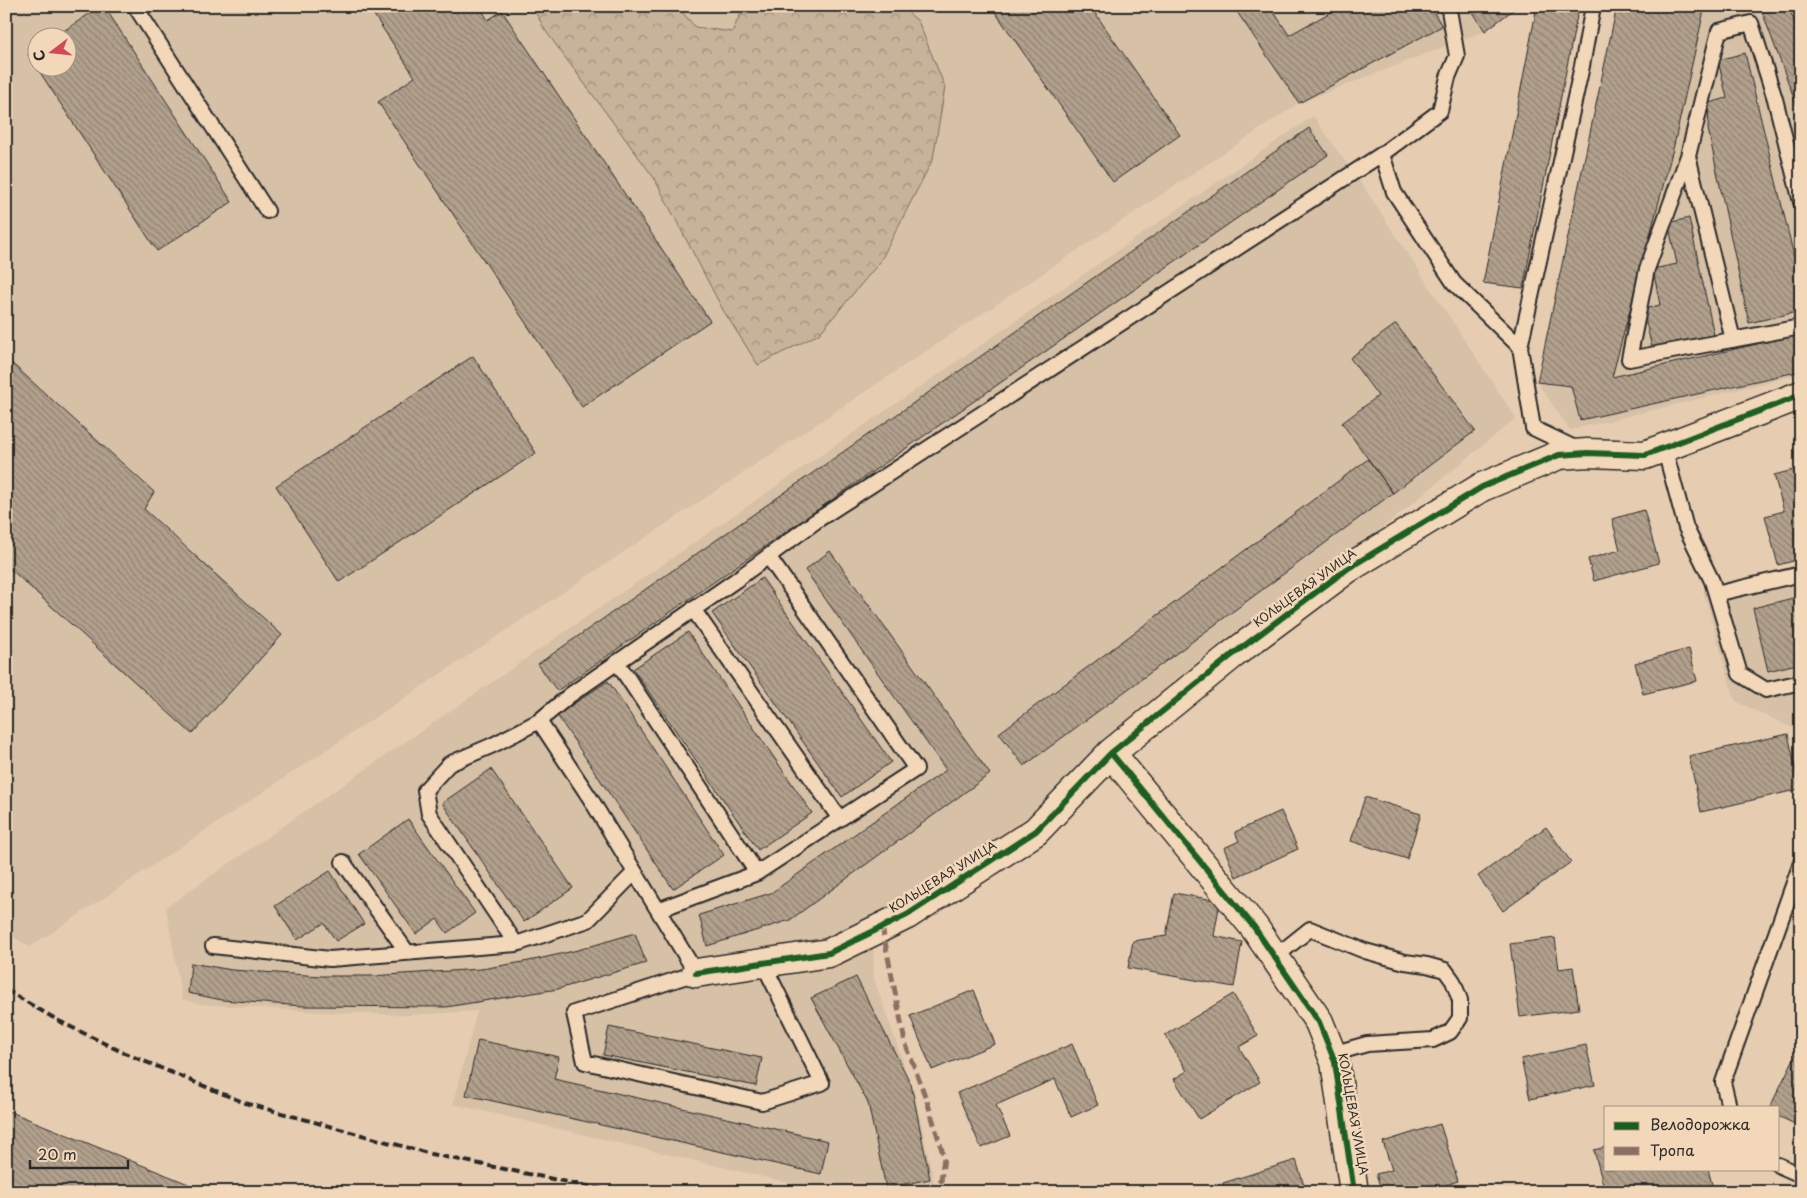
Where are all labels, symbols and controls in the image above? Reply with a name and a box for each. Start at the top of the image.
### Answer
north arrow [28,28,78,78]
text: С [27,48,51,64]
street label: КОЛЬЦЕВАЯ УЛИЦА [1249,544,1360,631]
street label: КОЛЬЦЕВАЯ УЛИЦА [885,836,1000,916]
street label: КОЛЬЦЕВАЯ УЛИЦА [1334,1051,1374,1176]
legend [1604,1106,1780,1170]
text: Велодорожка [1650,1112,1751,1135]
scale bar [30,1138,128,1170]
text: Тропа [1650,1138,1695,1161]
text: 20 m [38,1142,77,1165]

